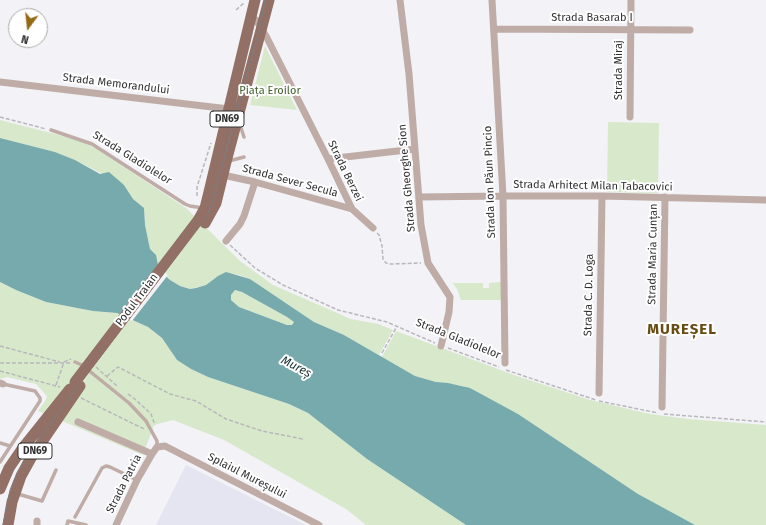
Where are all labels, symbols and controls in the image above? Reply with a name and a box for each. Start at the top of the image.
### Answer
north arrow [8,8,48,48]
street label: Strada Basarab I [551,11,633,25]
text: N [20,32,30,46]
street label: Strada Miraj [612,40,626,100]
street label: Strada Memorandului [62,71,170,97]
park label: Piața Eroilor [239,84,301,98]
road number: DN69 [210,111,244,127]
street label: Strada Gheorghe Sion [396,124,418,232]
street label: Strada Ion Păun Pincio [481,126,499,238]
street label: Strada Gladiolelor [90,128,174,188]
street label: Strada Berzei [325,138,365,204]
street label: Strada Sever Secula [241,162,339,200]
street label: Strada Arhitect Milan Tabacovici [513,178,673,194]
street label: Strada Maria Cunțan [646,203,660,305]
street label: Strada C. D. Loga [582,254,596,336]
street label: Podul Traian [113,271,161,329]
street label: Strada Gladiolelor [414,316,502,362]
district label: MUREȘEL [647,321,717,339]
water label: Mureș [278,353,314,381]
road number: DN69 [18,443,52,459]
street label: Splaiul Mureșului [205,450,289,502]
street label: Strada Patria [104,452,144,516]

